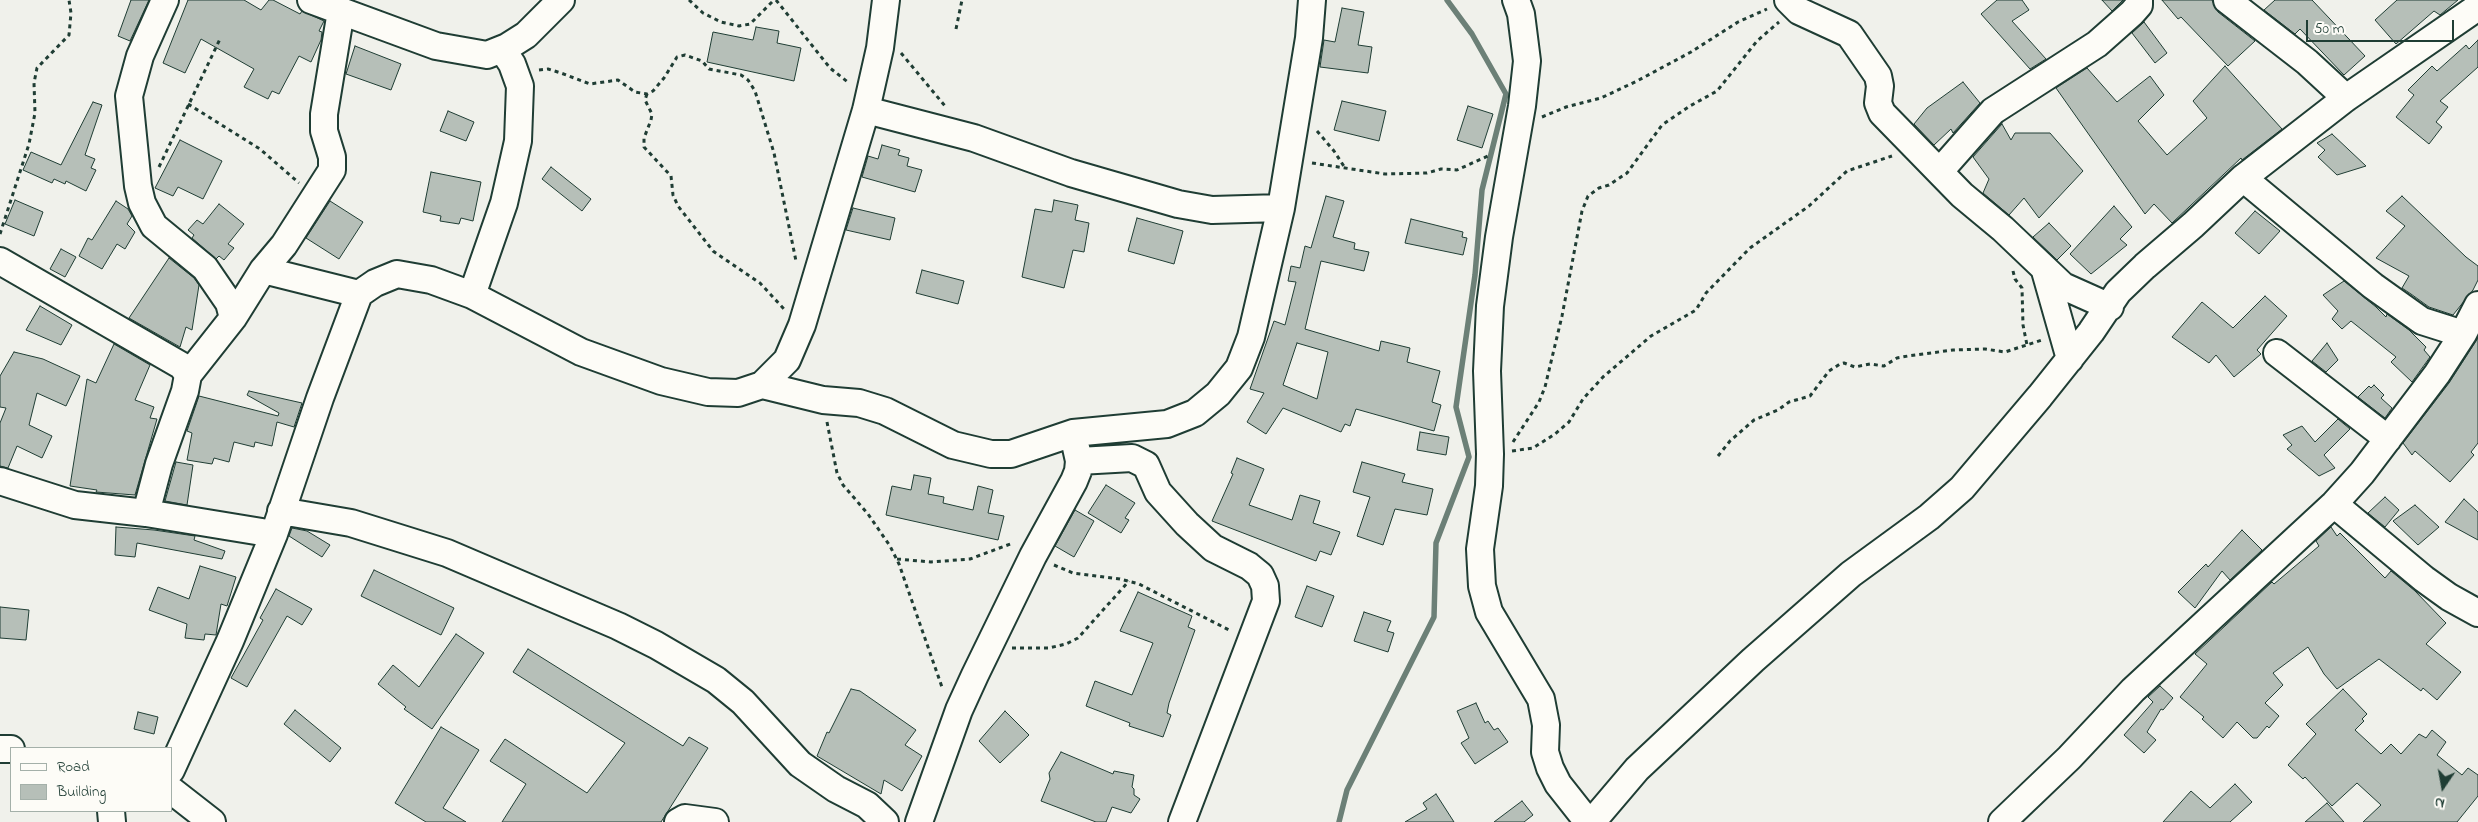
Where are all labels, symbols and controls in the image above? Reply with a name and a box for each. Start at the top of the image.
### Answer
scale bar [2308,10,2456,42]
text: 50 m [2314,18,2344,40]
legend [10,747,172,812]
text: Road [57,756,90,778]
north arrow [2418,762,2468,812]
text: Building [57,781,106,803]
text: N [2433,791,2447,813]

